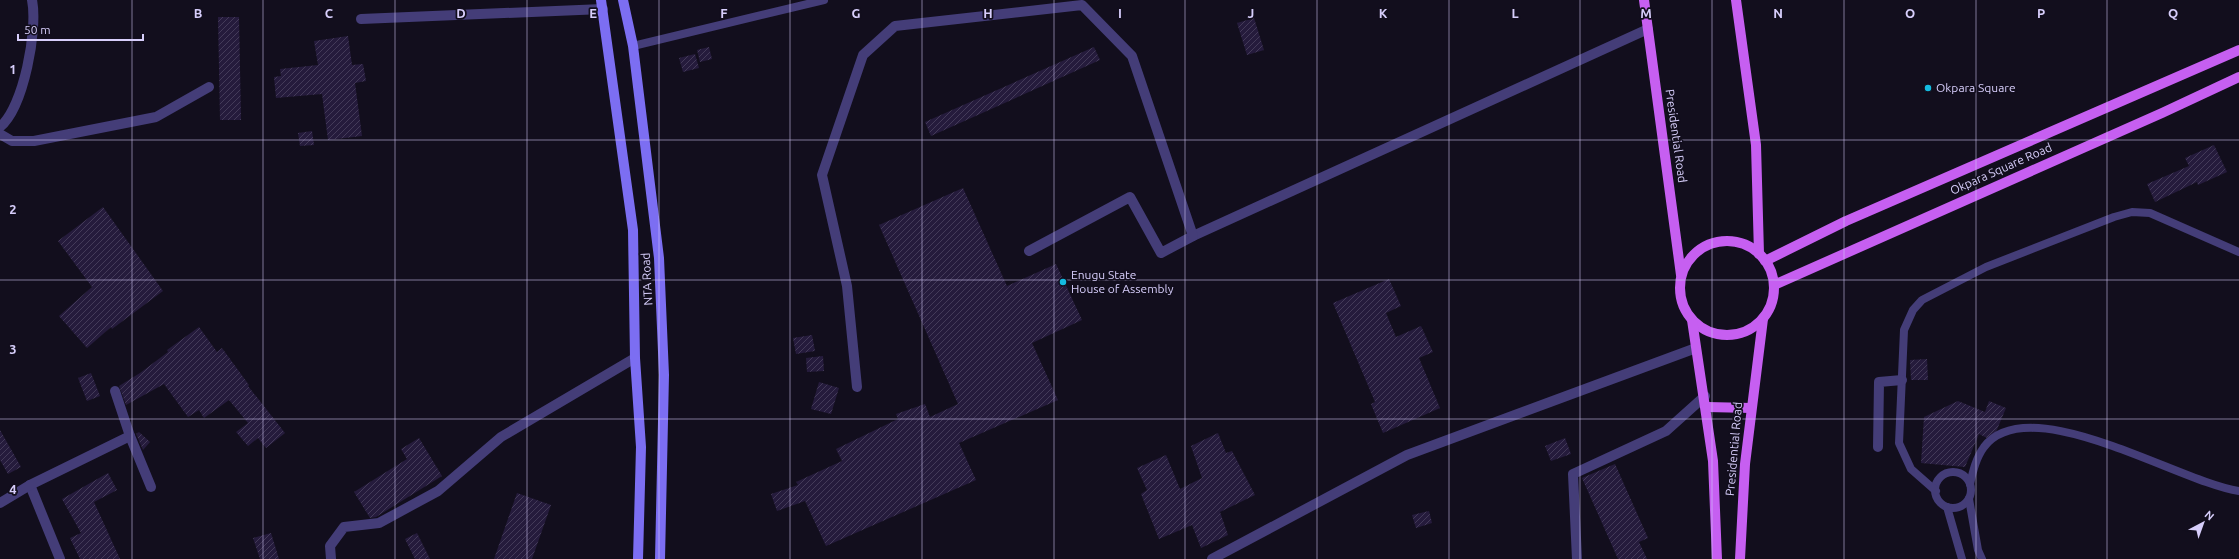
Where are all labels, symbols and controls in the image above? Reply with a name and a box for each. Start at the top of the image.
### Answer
text: B [194,6,203,20]
text: C [325,6,334,20]
text: D [456,6,466,20]
text: E [589,6,597,20]
text: F [720,6,728,20]
text: G [852,6,861,20]
text: H [983,6,993,20]
text: I [1118,6,1122,20]
text: J [1248,6,1254,20]
text: K [1379,6,1388,20]
text: L [1511,6,1519,20]
text: M [1640,6,1652,20]
text: N [1773,6,1783,20]
text: O [1905,6,1915,20]
text: P [2037,6,2045,20]
text: Q [2168,6,2178,20]
scale bar [18,16,143,42]
text: 50 m [24,23,51,36]
text: 1 [9,62,17,76]
place label: Okpara Square [1936,81,2016,94]
marker: Okpara Square [1923,83,1933,93]
street label: Presidential Road [1663,88,1689,184]
street label: Okpara Square Road [1948,140,2054,197]
text: 2 [9,202,17,216]
street label: NTA Road [639,252,654,306]
place label: Enugu State House of Assembly [1071,268,1174,295]
marker: Enugu State House of Assembly [1058,277,1068,287]
text: 3 [9,342,17,356]
street label: Presidential Road [1723,401,1744,496]
text: 4 [9,482,17,496]
north arrow [2183,503,2223,543]
text: N [2203,508,2217,523]

